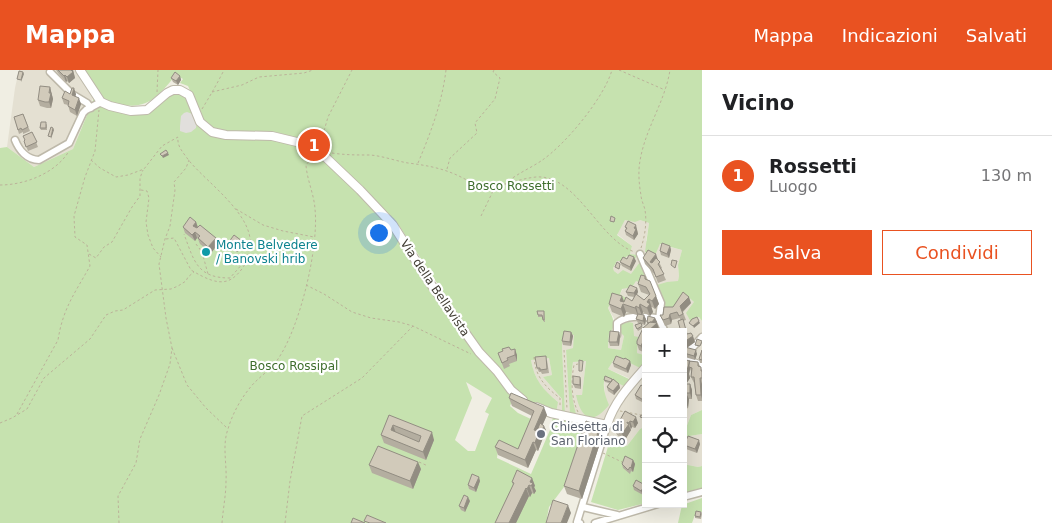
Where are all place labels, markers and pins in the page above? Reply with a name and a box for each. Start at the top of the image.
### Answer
pin: 1 [298,126,330,164]
place label: Monte Belvedere / Banovski hrib [216,238,318,266]
marker: Monte Belvedere / Banovski hrib [200,246,212,258]
place label: Chiesetta di San Floriano [551,420,626,448]
marker: Chiesetta di San Floriano [535,428,547,440]

